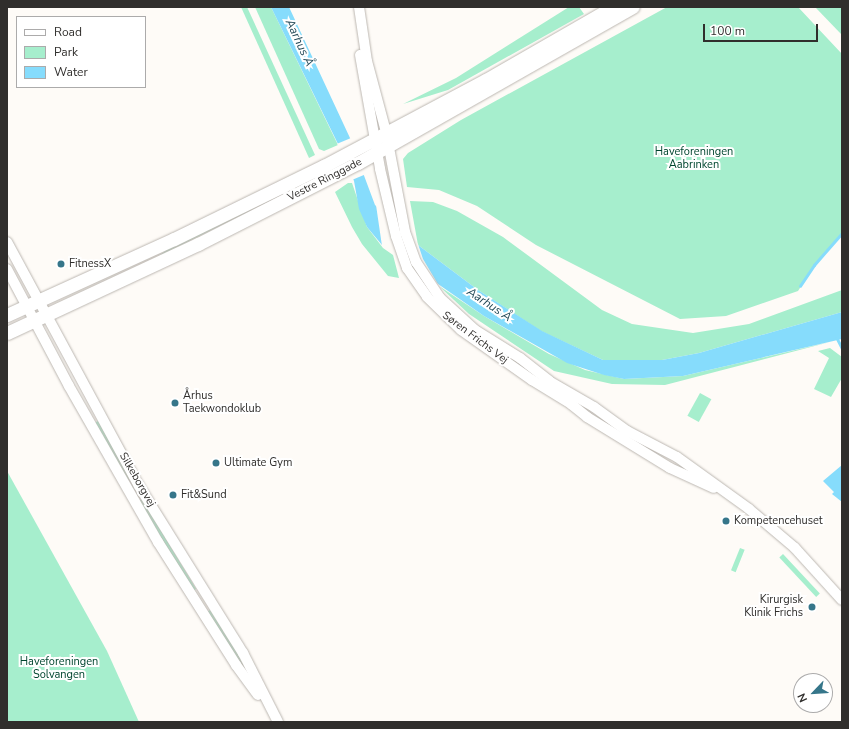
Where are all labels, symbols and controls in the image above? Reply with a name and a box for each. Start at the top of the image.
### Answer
legend [16,16,146,88]
scale bar [705,16,820,42]
water label: Aarhus Å [282,17,316,69]
text: 100 m [710,23,745,39]
text: Road [54,24,82,40]
text: Park [54,44,78,60]
text: Water [54,64,88,80]
park label: Haveforeningen Aabrinken [655,146,733,172]
street label: Vestre Ringgade [286,156,364,204]
place label: FitnessX [69,257,111,271]
marker: FitnessX [56,259,66,269]
water label: Aarhus Å [464,285,514,325]
street label: Søren Frichs Vej [440,309,510,367]
place label: Århus Taekwondoklub [183,390,261,416]
marker: Århus Taekwondoklub [170,398,180,408]
street label: Silkeborgvej [116,450,158,510]
place label: Ultimate Gym [224,456,292,470]
marker: Ultimate Gym [211,458,221,468]
place label: Fit&Sund [181,488,227,502]
marker: Fit&Sund [168,490,178,500]
place label: Kompetencehuset [734,514,823,528]
marker: Kompetencehuset [721,516,731,526]
place label: Kirurgisk Klinik Frichs [744,594,803,620]
marker: Kirurgisk Klinik Frichs [806,601,818,613]
park label: Haveforeningen Solvangen [20,656,98,682]
north arrow [793,673,833,713]
text: N [794,691,811,705]

